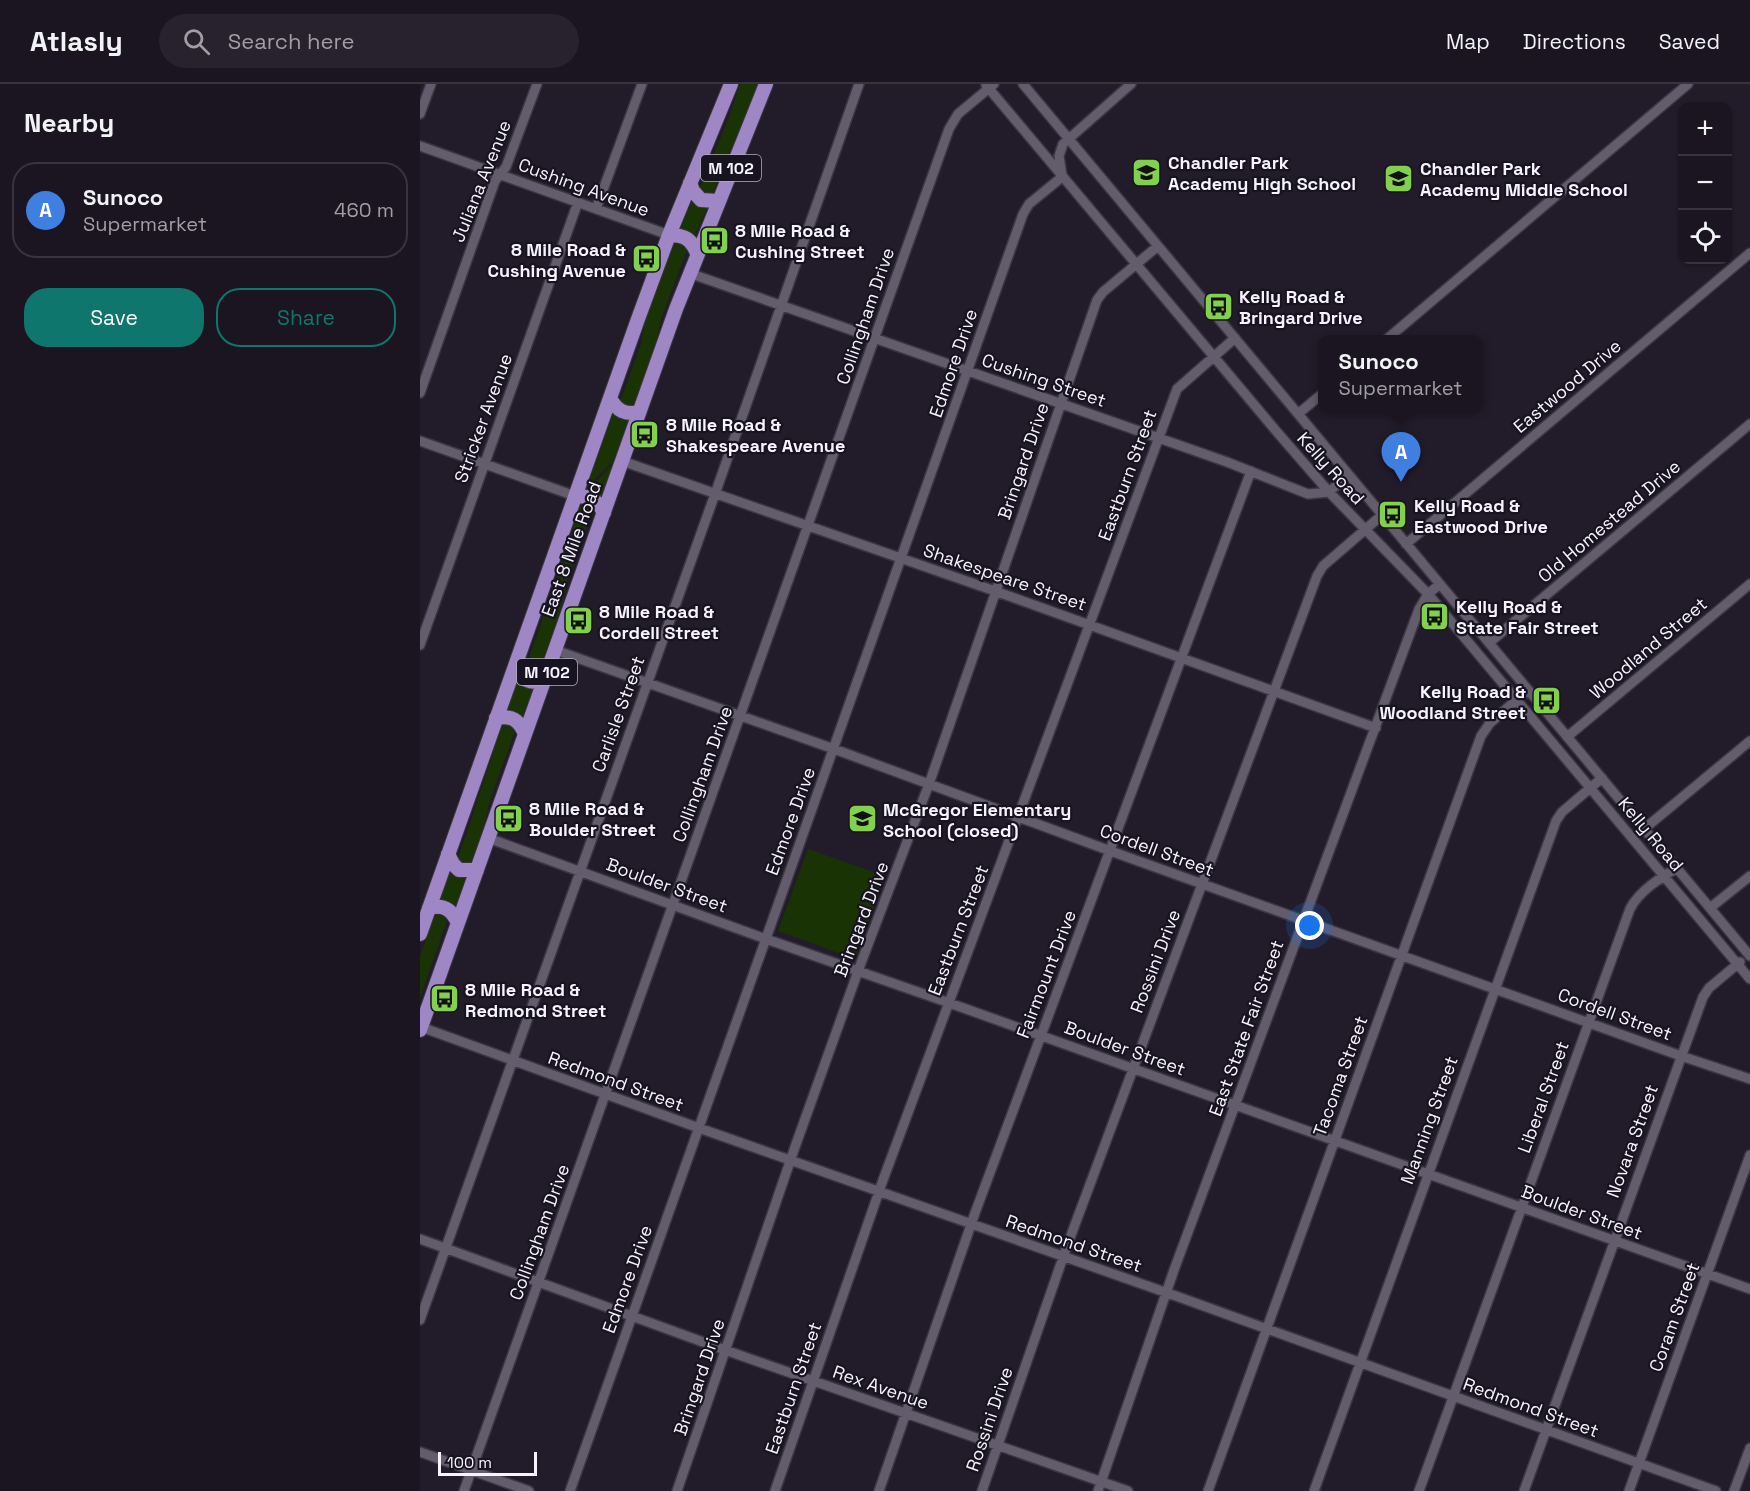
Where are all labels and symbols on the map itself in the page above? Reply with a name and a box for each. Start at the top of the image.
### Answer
street label: Juliana Avenue [446,117,516,245]
place label: Chandler Park Academy High School [1168,151,1356,195]
street label: Cushing Avenue [515,153,653,221]
road number: M 102 [701,155,761,181]
school or university icon: Chandler Park Academy High School [1131,156,1163,188]
place label: Chandler Park Academy Middle School [1420,157,1628,201]
school or university icon: Chandler Park Academy Middle School [1383,162,1415,194]
place label: 8 Mile Road & Cushing Street [735,219,865,263]
bus stop icon: 8 Mile Road & Cushing Street [698,224,730,256]
place label: 8 Mile Road & Cushing Avenue [487,238,626,282]
bus stop icon: 8 Mile Road & Cushing Avenue [631,243,663,275]
street label: Collingham Drive [831,245,899,387]
place label: Kelly Road & Bringard Drive [1239,285,1363,329]
bus stop icon: Kelly Road & Bringard Drive [1202,290,1234,322]
street label: Edmore Drive [924,306,982,420]
street label: Eastwood Drive [1508,334,1626,438]
street label: Cushing Street [979,348,1109,412]
street label: Stricker Avenue [449,350,517,486]
street label: Bringard Drive [992,400,1054,522]
street label: Eastburn Street [1093,406,1161,544]
place label: 8 Mile Road & Shakespeare Avenue [666,413,845,457]
bus stop icon: 8 Mile Road & Shakespeare Avenue [629,418,661,450]
street label: Kelly Road [1292,427,1370,509]
pin: A [1382,432,1420,482]
street label: Old Homestead Drive [1533,455,1685,587]
street label: East 8 Mile Road [536,478,606,620]
place label: Kelly Road & Eastwood Drive [1414,494,1548,538]
bus stop icon: Kelly Road & Eastwood Drive [1377,499,1409,531]
street label: Shakespeare Street [920,538,1090,616]
street label: Woodland Street [1585,592,1711,704]
place label: Kelly Road & State Fair Street [1456,595,1599,639]
place label: 8 Mile Road & Cordell Street [599,600,719,644]
bus stop icon: Kelly Road & State Fair Street [1419,600,1451,632]
bus stop icon: 8 Mile Road & Cordell Street [562,605,594,637]
street label: Carlisle Street [586,653,650,775]
road number: M 102 [517,659,577,685]
place label: Kelly Road & Woodland Street [1379,680,1526,724]
bus stop icon: Kelly Road & Woodland Street [1531,685,1563,717]
street label: Collingham Drive [667,703,737,845]
street label: Edmore Drive [760,764,820,878]
street label: Kelly Road [1613,792,1689,876]
place label: 8 Mile Road & Boulder Street [529,797,656,841]
place label: McGregor Elementary School (closed) [883,798,1071,842]
bus stop icon: 8 Mile Road & Boulder Street [492,802,524,834]
school or university icon: McGregor Elementary School (closed) [846,803,878,835]
street label: Cordell Street [1097,819,1217,881]
street label: Boulder Street [603,852,731,918]
street label: Bringard Drive [828,858,894,980]
street label: Eastburn Street [923,861,993,999]
street label: Rossini Drive [1125,906,1185,1016]
street label: Fairmount Drive [1011,907,1081,1041]
your location [1295,911,1324,940]
street label: East State Fair Street [1203,937,1289,1119]
place label: 8 Mile Road & Redmond Street [465,978,606,1022]
bus stop icon: 8 Mile Road & Redmond Street [428,983,460,1015]
street label: Cordell Street [1555,983,1675,1045]
street label: Tacoma Street [1308,1013,1372,1139]
street label: Boulder Street [1061,1015,1189,1081]
street label: Liberal Street [1512,1038,1574,1156]
street label: Redmond Street [545,1046,687,1116]
street label: Manning Street [1395,1053,1463,1187]
street label: Novara Street [1601,1081,1663,1201]
street label: Collingham Drive [504,1161,574,1303]
street label: Boulder Street [1518,1179,1646,1245]
street label: Redmond Street [1003,1209,1145,1277]
street label: Edmore Drive [597,1222,657,1336]
street label: Coram Street [1644,1259,1704,1375]
street label: Bringard Drive [668,1316,730,1438]
street label: Eastburn Street [760,1319,826,1457]
street label: Rex Avenue [830,1360,932,1414]
street label: Rossini Drive [960,1364,1018,1474]
street label: Redmond Street [1460,1372,1602,1442]
scale bar [438,1449,537,1476]

